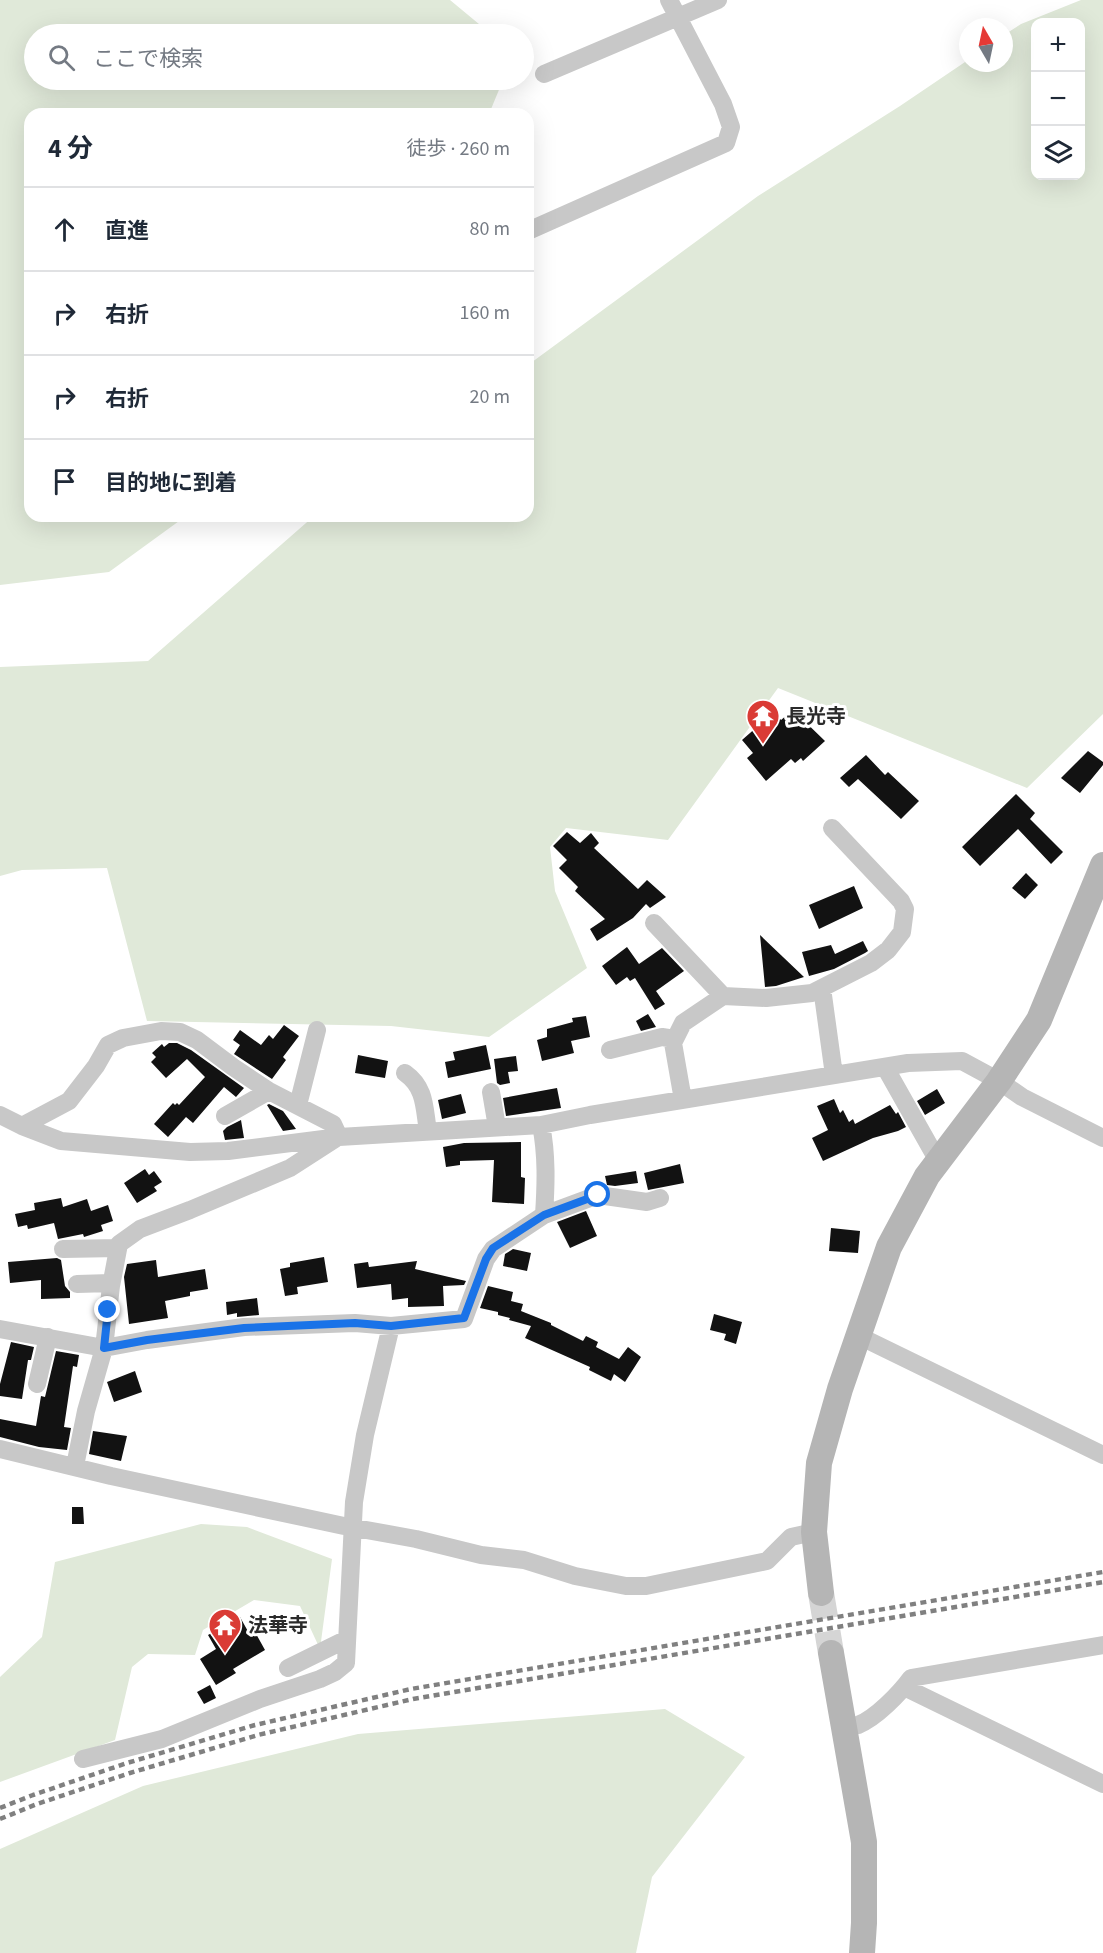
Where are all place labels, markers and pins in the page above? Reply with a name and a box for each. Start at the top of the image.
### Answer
temple icon: 長光寺 [745,698,781,745]
place label: 長光寺 [786,703,846,731]
temple icon: 法華寺 [207,1607,243,1654]
place label: 法華寺 [248,1612,308,1640]

